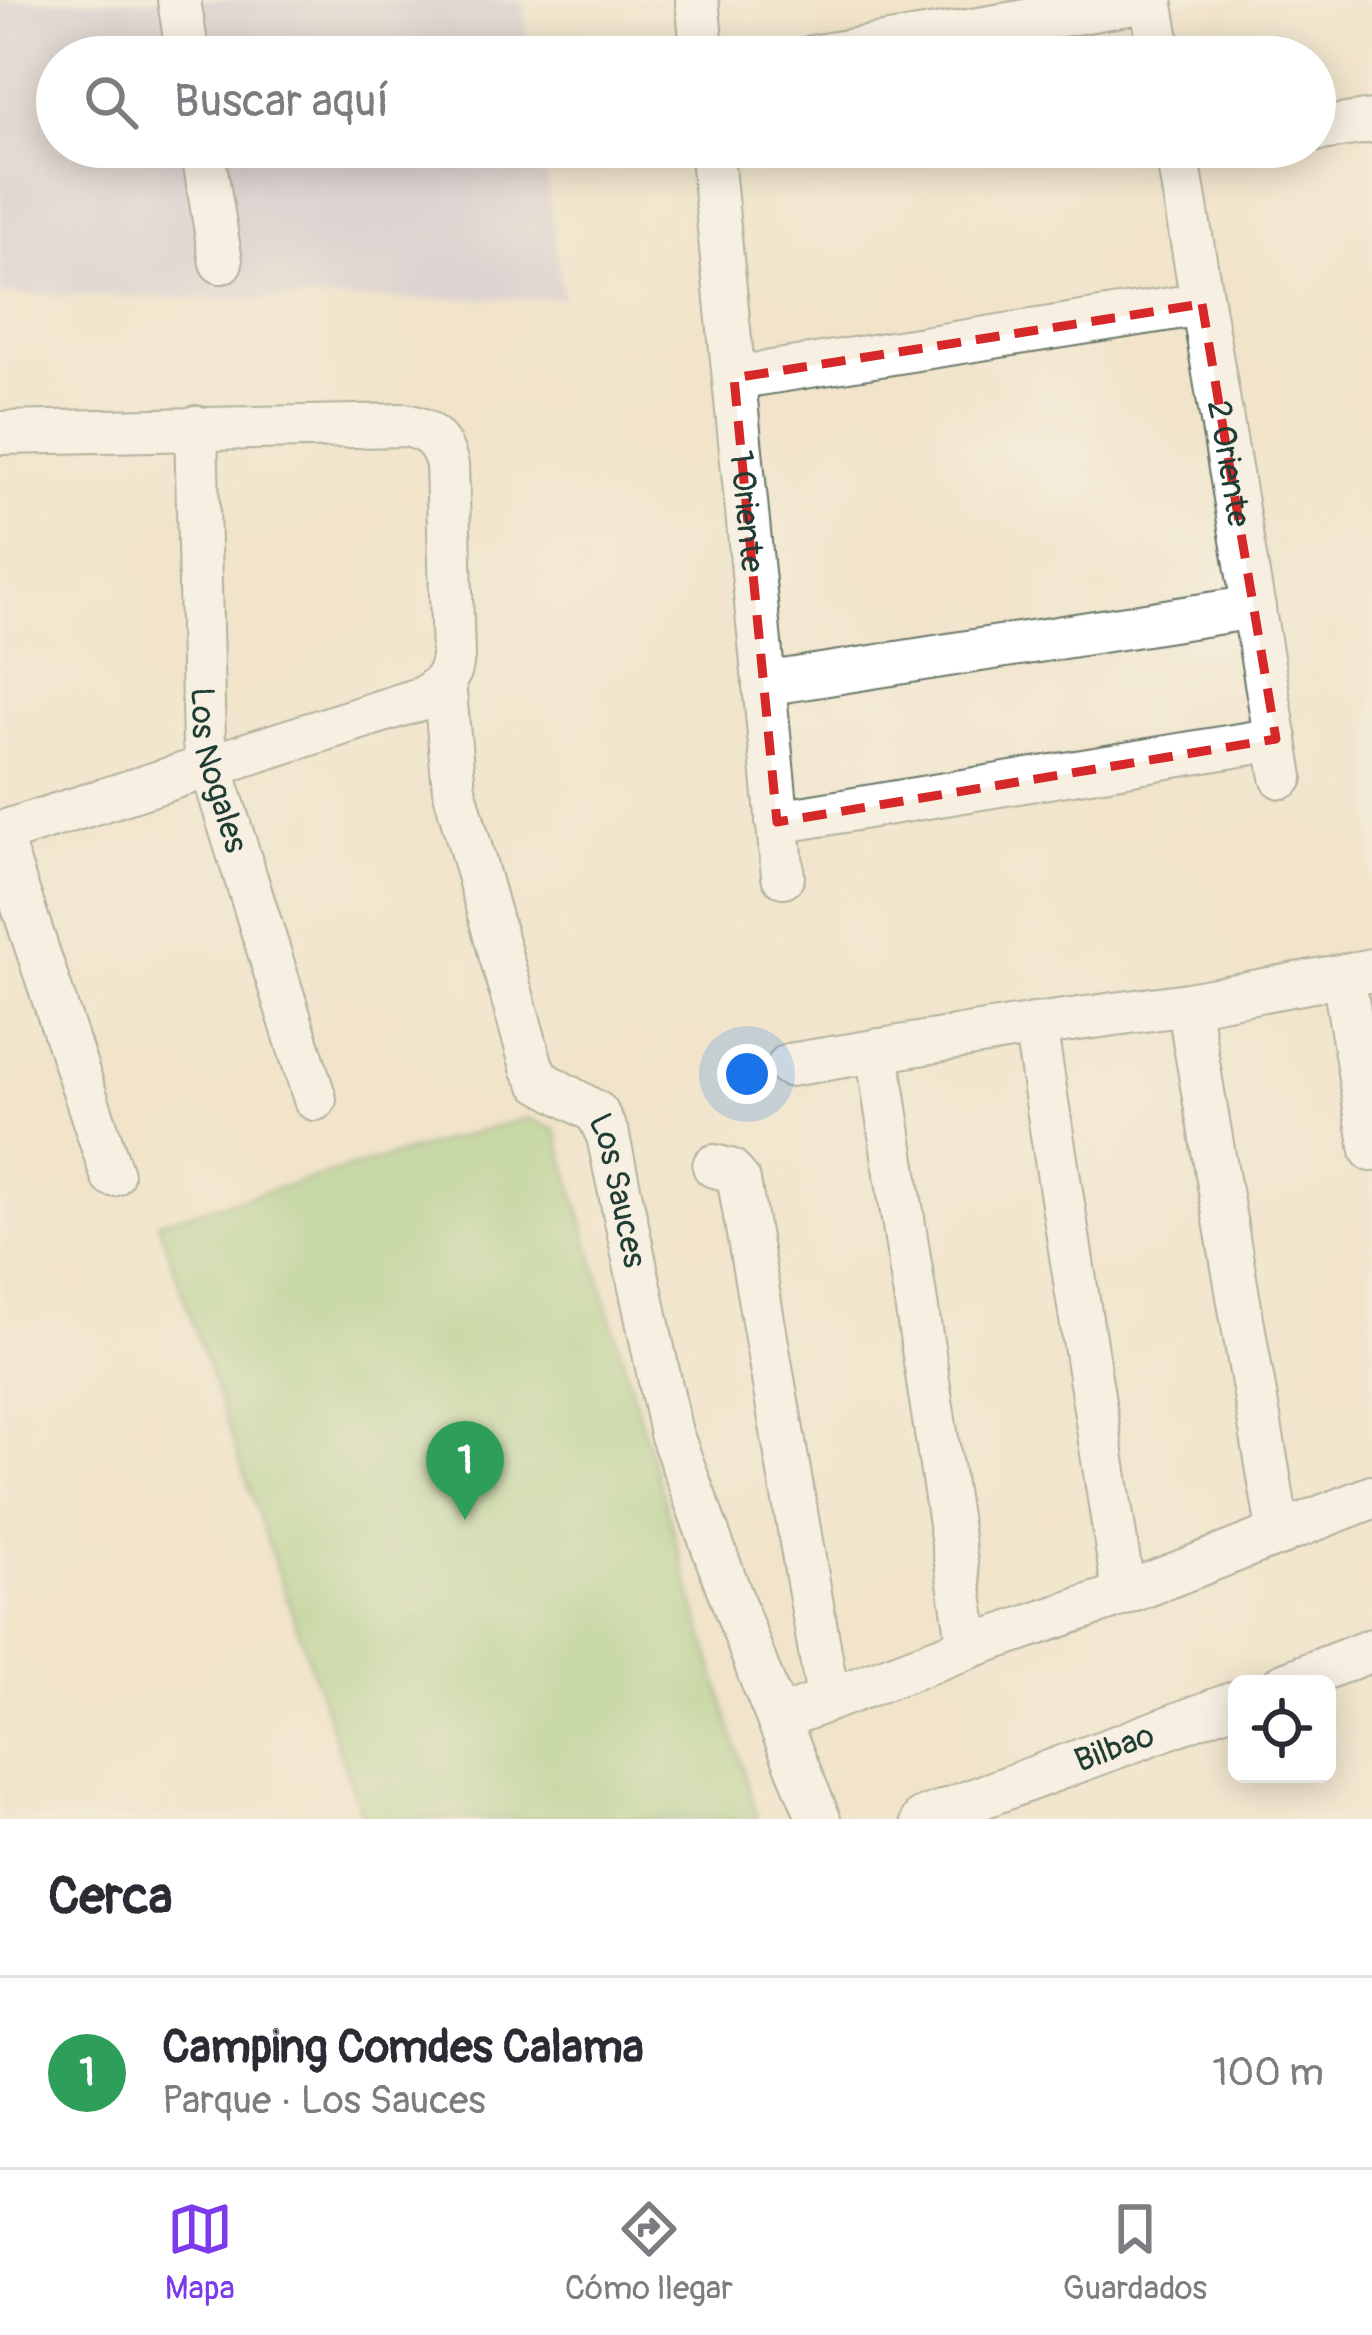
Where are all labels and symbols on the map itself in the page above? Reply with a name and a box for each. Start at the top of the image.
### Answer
street label: 2 Oriente [1198,397,1260,530]
street label: 1 Oriente [721,448,773,574]
street label: Los Nogales [182,687,257,858]
your location [717,1044,777,1104]
street label: Los Sauces [580,1107,656,1271]
pin: 1 [426,1421,504,1520]
street label: Bilbao [1069,1714,1160,1781]

